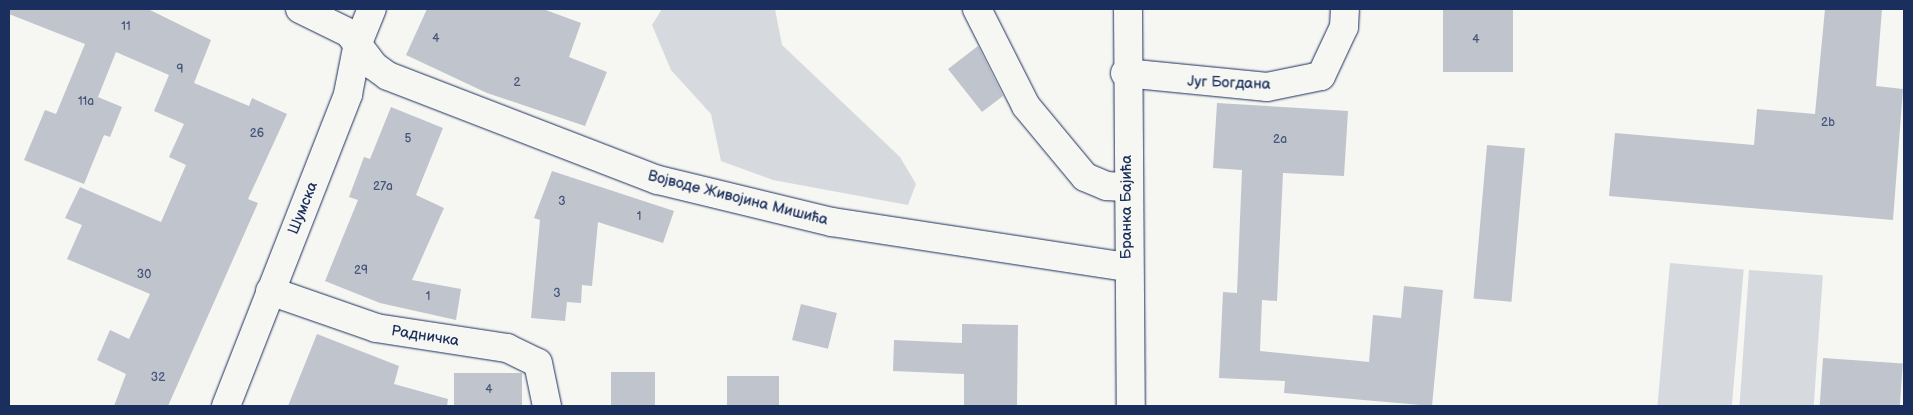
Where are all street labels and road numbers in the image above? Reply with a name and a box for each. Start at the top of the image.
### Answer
street label: Југ Богдана [1187,73,1271,93]
street label: Бранка Бајића [1118,155,1136,259]
street label: Војводе Живојина Мишића [646,167,830,229]
street label: Шумска [284,179,322,237]
street label: Радничка [390,322,460,350]

